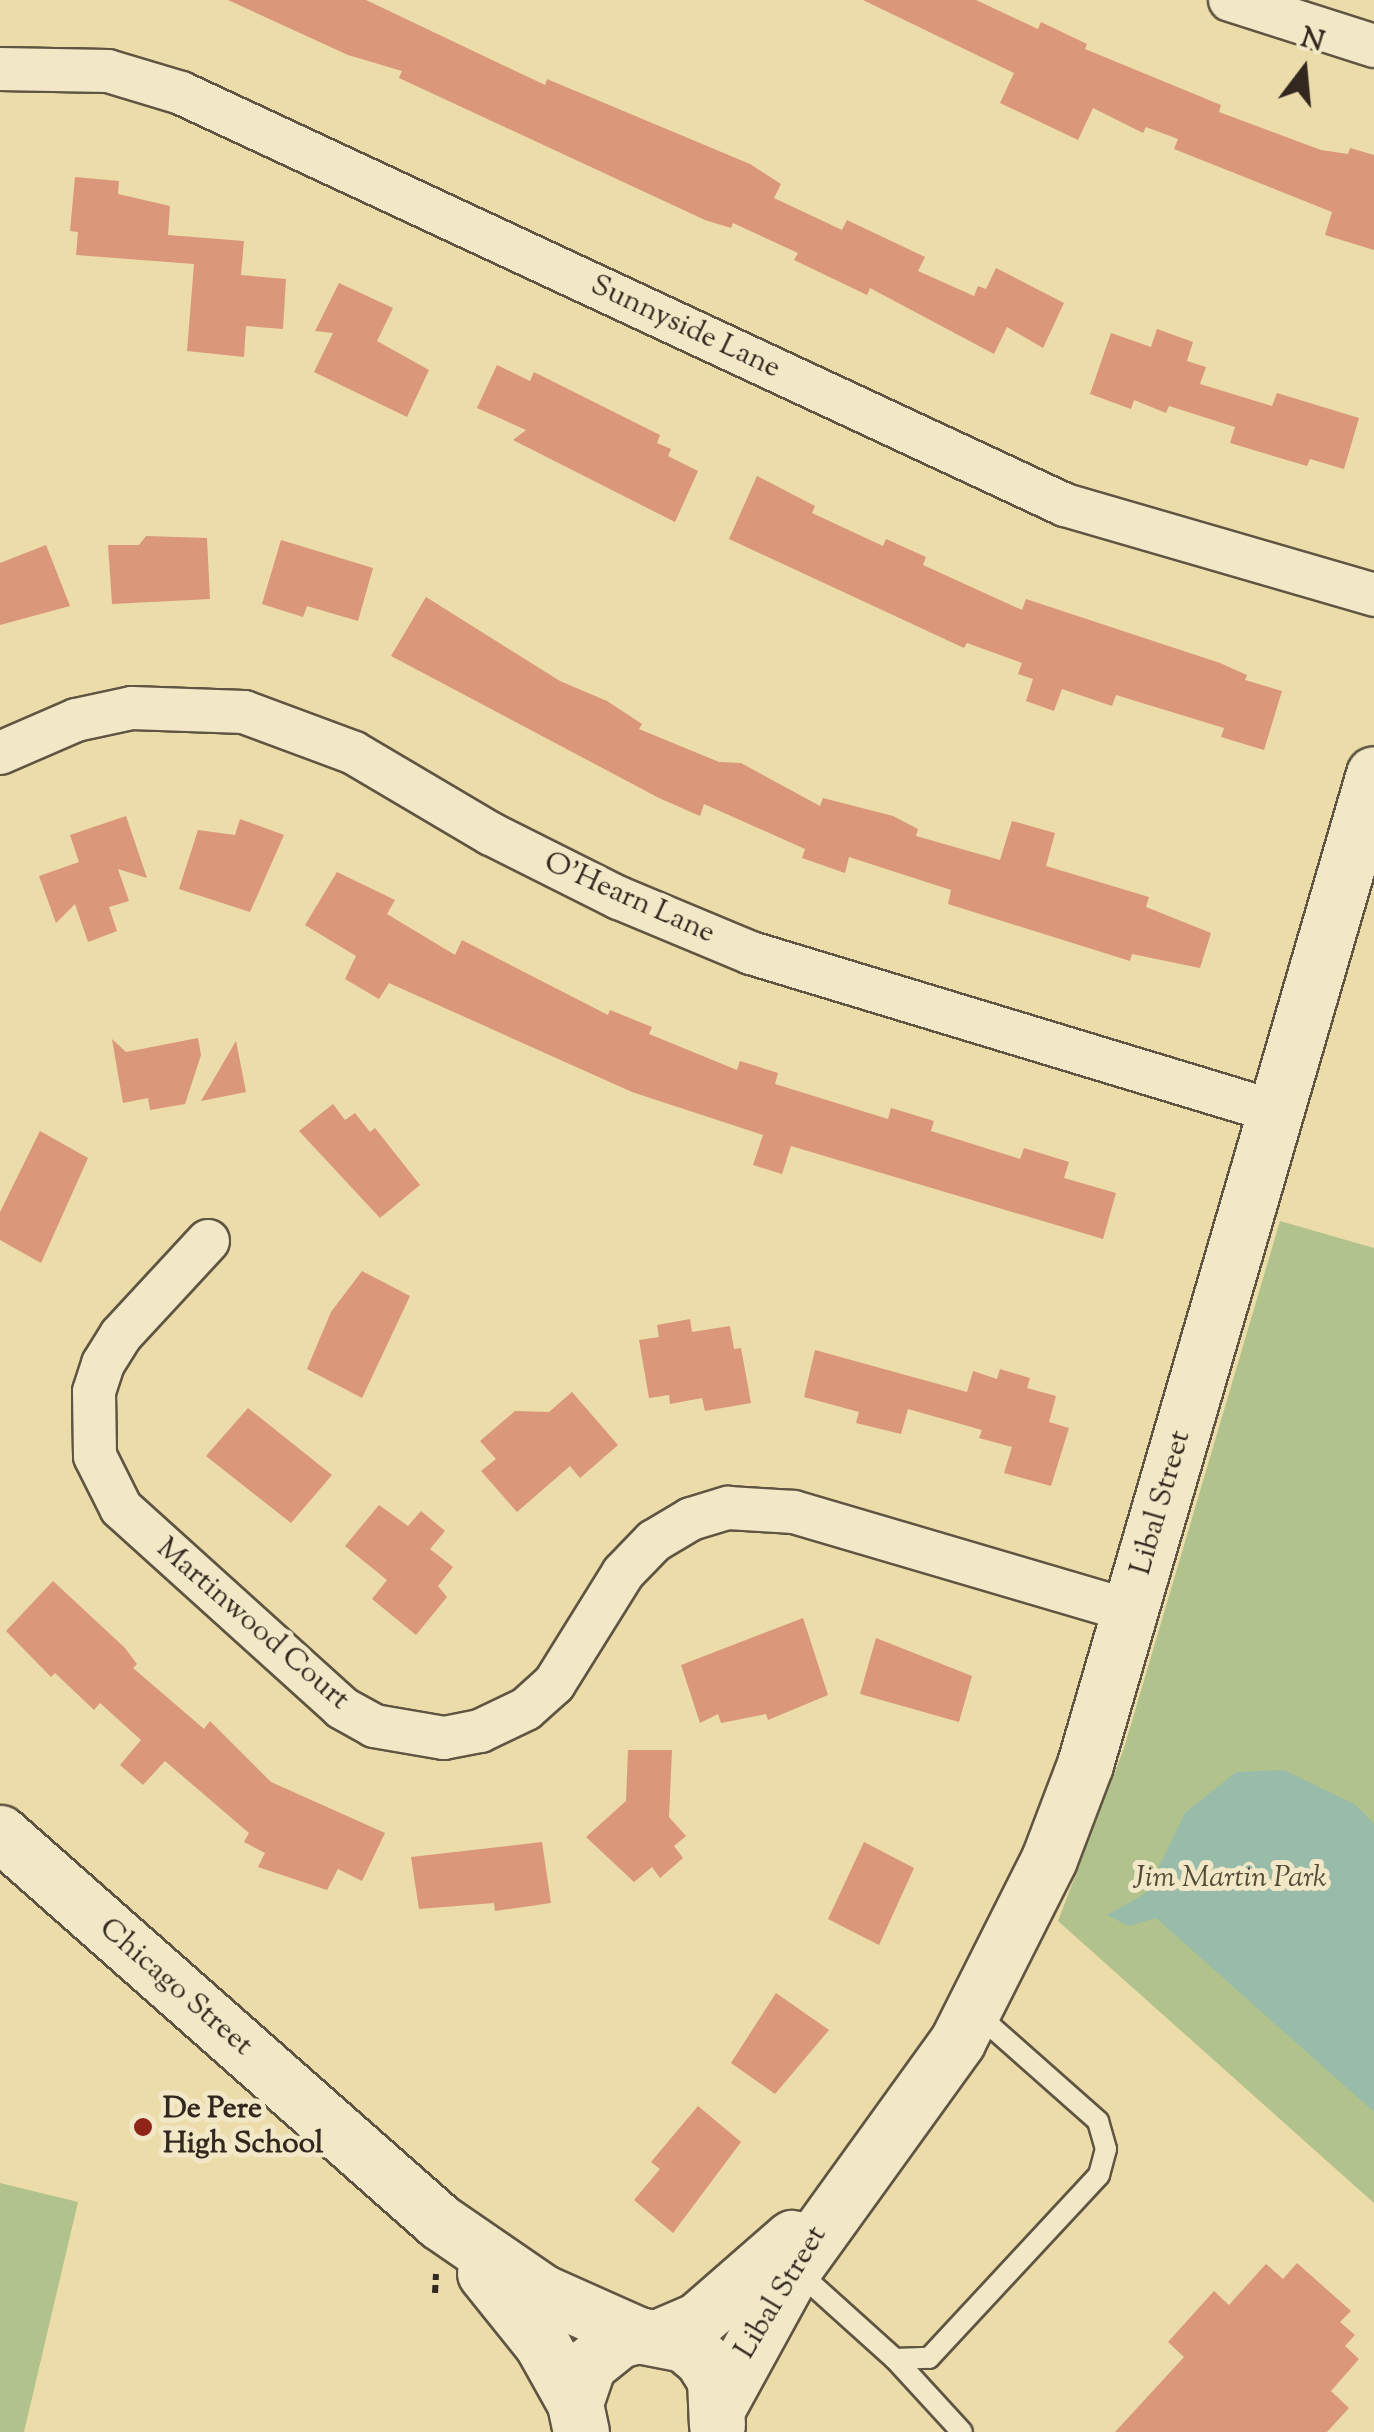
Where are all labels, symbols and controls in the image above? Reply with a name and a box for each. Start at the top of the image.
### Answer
text: N [1296,19,1329,63]
north arrow [1254,20,1354,120]
street label: Sunnyside Lane [584,268,786,388]
street label: O'Hearn Lane [538,845,720,953]
street label: Libal Street [1124,1427,1200,1579]
street label: Martinwood Court [148,1531,356,1719]
park label: Jim Martin Park [1133,1861,1327,1897]
street label: Chicago Street [91,1911,259,2065]
place label: De Pere High School [163,2092,323,2162]
marker: De Pere High School [132,2116,154,2138]
street label: Libal Street [728,2220,836,2366]

